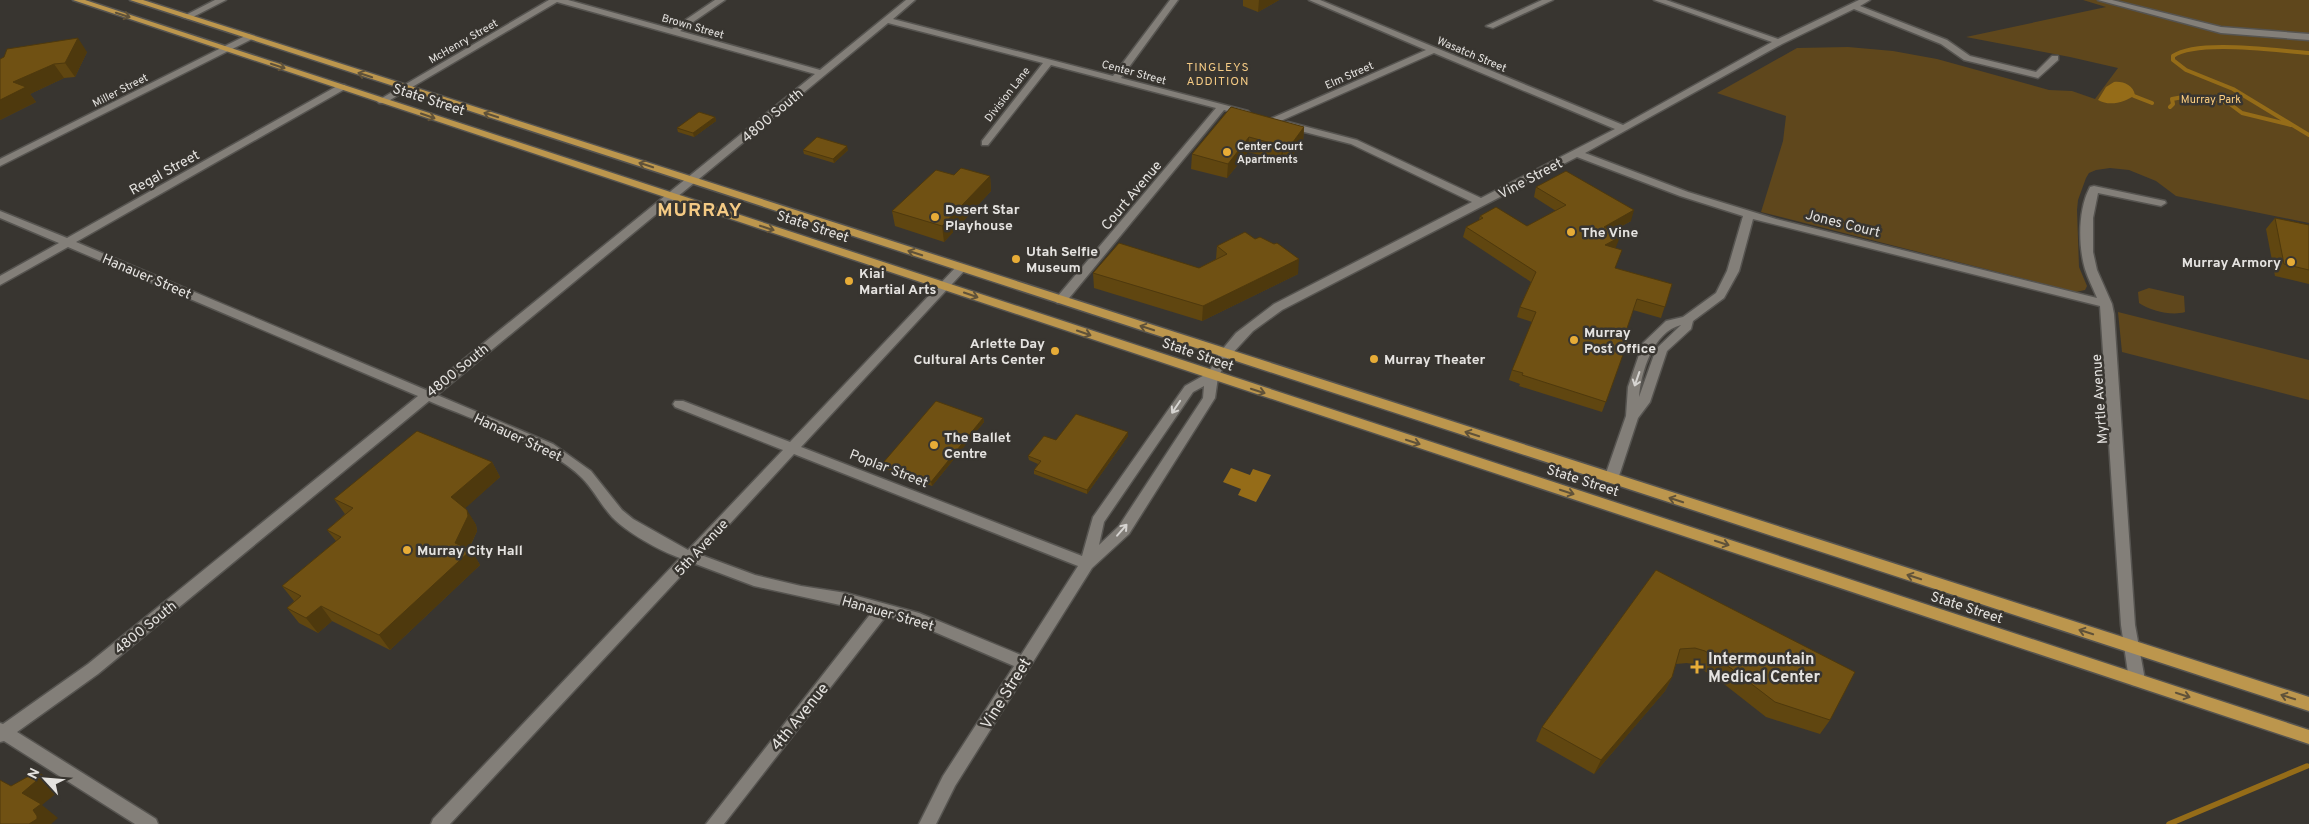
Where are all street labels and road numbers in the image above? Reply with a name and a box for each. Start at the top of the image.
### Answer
street label: Brown Street [660,11,726,43]
street label: McHenry Street [426,16,501,67]
street label: Wasatch Street [1435,34,1508,76]
street label: Center Street [1100,58,1168,88]
street label: Elm Street [1323,59,1376,93]
street label: Division Lane [982,64,1034,125]
street label: Miller Street [90,71,151,111]
street label: State Street [390,81,467,120]
street label: 4800 South [739,86,807,147]
street label: Regal Street [127,147,203,200]
street label: Vine Street [1496,155,1566,203]
street label: Court Avenue [1098,158,1166,234]
street label: Jones Court [1803,207,1882,242]
street label: State Street [774,208,851,247]
street label: Hanauer Street [99,251,193,304]
street label: State Street [1159,335,1236,376]
street label: 4800 South [423,341,492,401]
street label: Myrtle Avenue [2089,353,2112,444]
street label: Hanauer Street [471,411,564,466]
street label: Poplar Street [847,447,930,492]
street label: State Street [1544,462,1621,501]
street label: 5th Avenue [672,516,733,580]
street label: State Street [1928,589,2005,628]
street label: Hanauer Street [840,593,936,636]
street label: 4800 South [111,598,180,658]
street label: Vine Street [977,655,1036,733]
street label: 4th Avenue [767,679,834,755]

